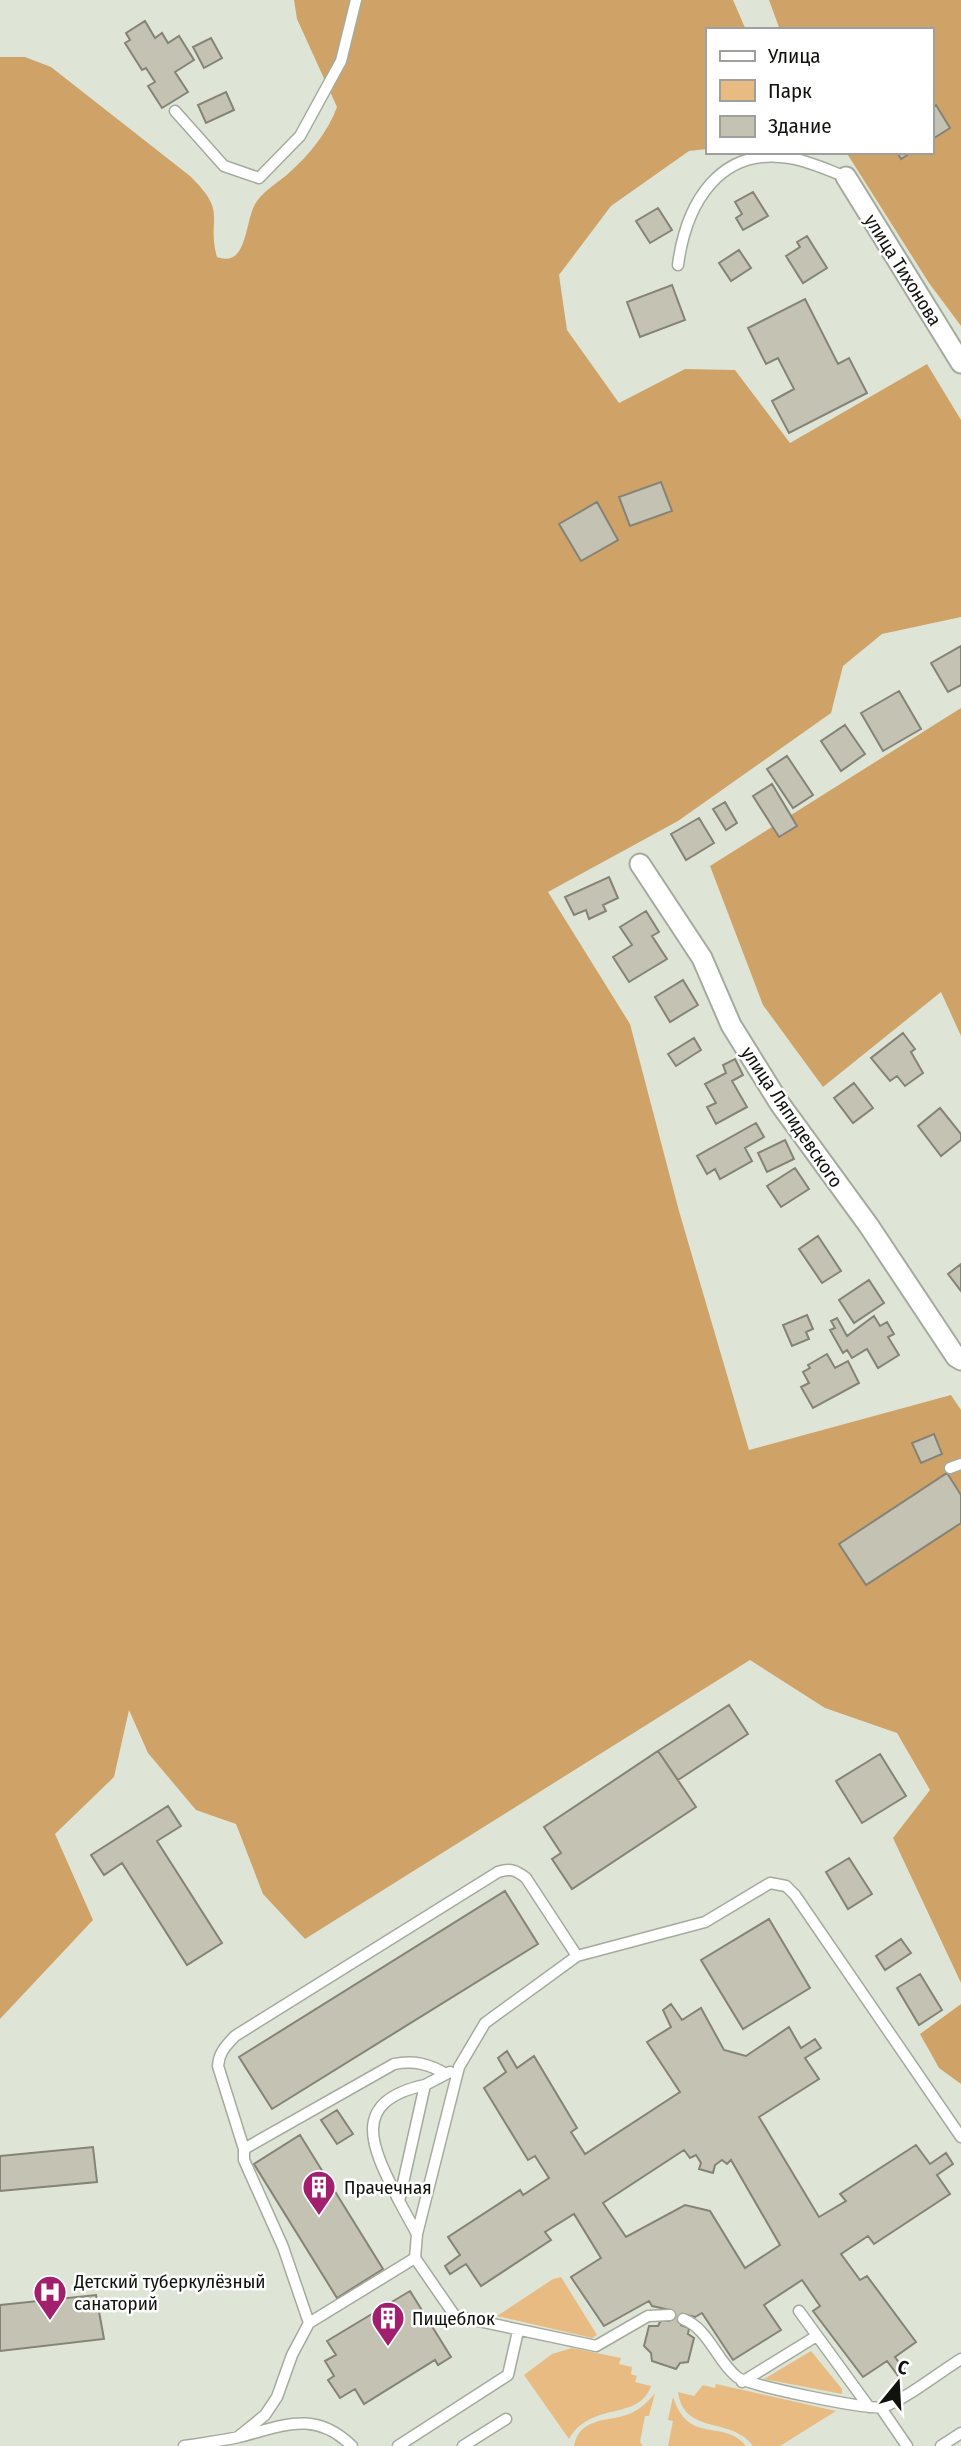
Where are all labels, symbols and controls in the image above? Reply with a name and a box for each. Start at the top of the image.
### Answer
legend [706,28,933,154]
text: Улица [767,43,821,69]
text: Парк [768,78,812,104]
text: Здание [768,113,832,139]
street label: улица Тихонова [859,210,947,330]
street label: улица Ляпидевского [736,1042,848,1192]
building icon: Прачечная [300,2168,338,2217]
place label: Прачечная [344,2176,432,2199]
place label: Детский туберкулёзный санаторий [73,2270,265,2315]
hospital icon: Детский туберкулёзный санаторий [31,2273,69,2322]
building icon: Пищеблок [369,2299,407,2348]
place label: Пищеблок [412,2307,495,2330]
north arrow [863,2348,933,2418]
text: С [895,2355,911,2380]

